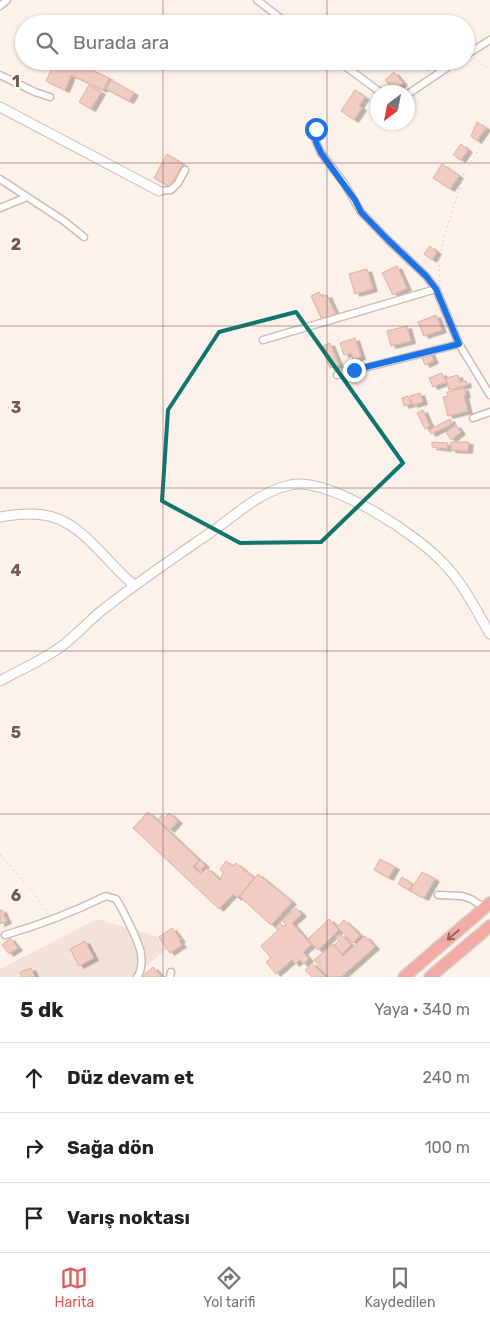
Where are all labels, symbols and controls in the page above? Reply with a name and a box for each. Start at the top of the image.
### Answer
search box [15,15,475,70]
icon: search [33,29,61,57]
text: Burada ara [73,31,169,54]
text: 1 [12,72,20,91]
north arrow [370,85,415,130]
route start [305,118,328,141]
text: 2 [11,235,21,254]
route end [343,359,366,382]
text: 3 [11,398,21,417]
text: 4 [11,561,22,580]
text: 5 [11,723,21,742]
text: 6 [11,886,21,905]
one-way arrow [447,929,460,940]
text: 5 dk [20,997,64,1022]
text: Yaya · 340 m [374,1000,470,1019]
icon: ahead [20,1064,48,1092]
text: Düz devam et [67,1066,194,1089]
text: 240 m [423,1068,470,1087]
icon: right [20,1134,48,1162]
text: Sağa dön [67,1136,154,1159]
text: 100 m [425,1138,470,1157]
icon: arrive [20,1204,48,1232]
text: Varış noktası [67,1206,190,1229]
tab: Harita [55,1264,94,1311]
tab: Yol tarifi [203,1264,255,1311]
tab: Kaydedilen [364,1264,435,1311]

